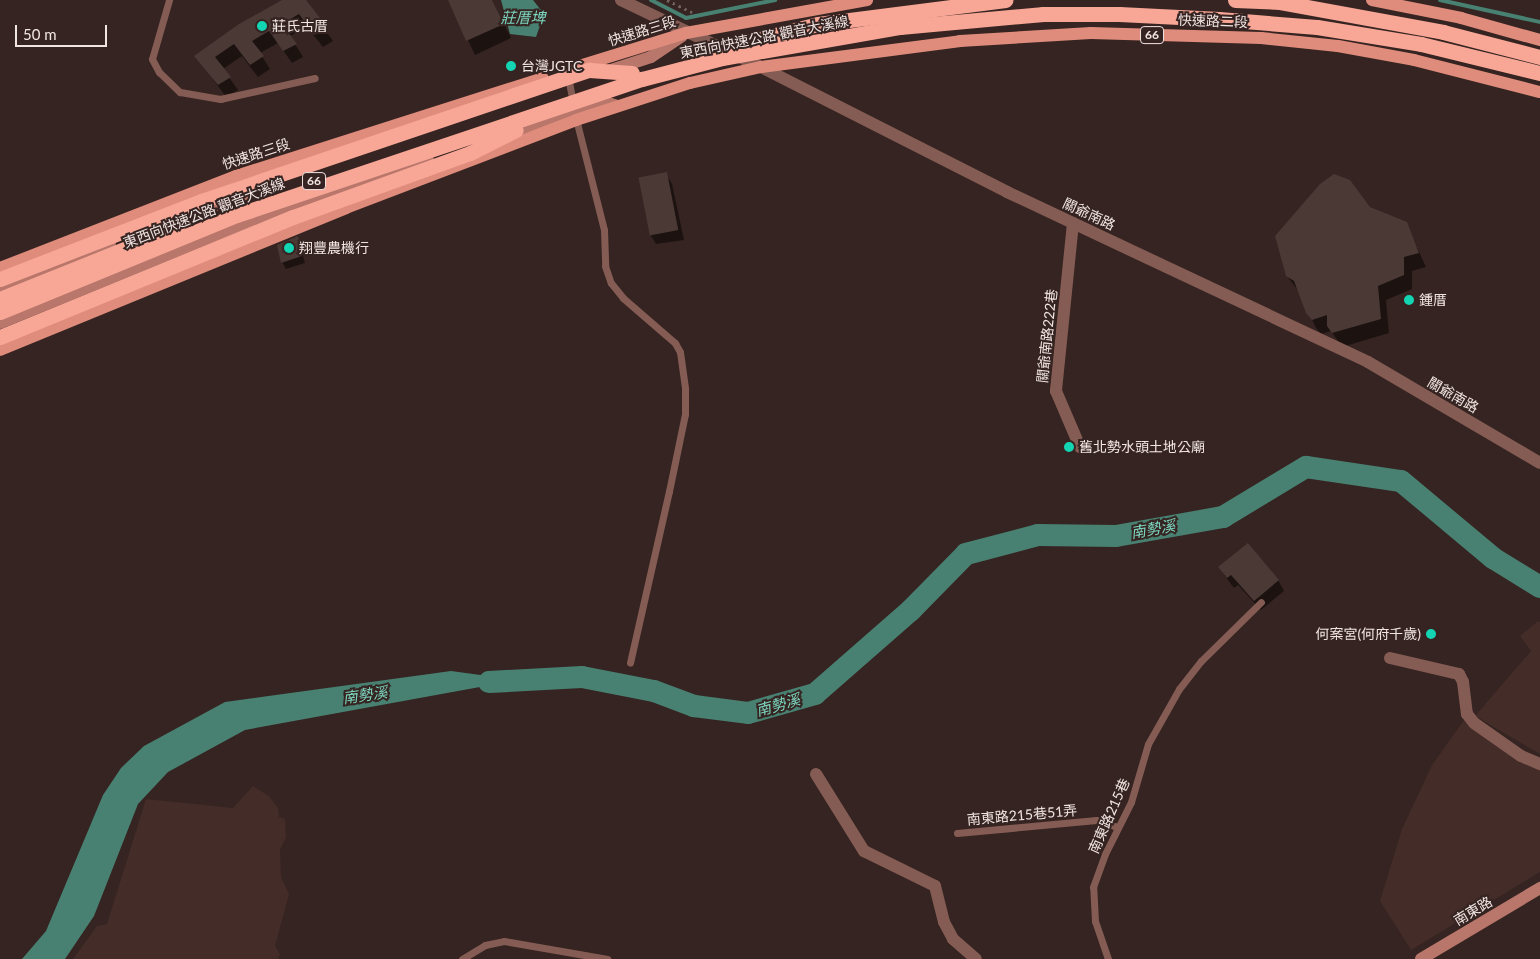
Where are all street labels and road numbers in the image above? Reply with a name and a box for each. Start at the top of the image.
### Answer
street label: 快速路二段 [1178,11,1248,31]
street label: 東西向快速公路 觀音大溪線 [678,12,850,62]
street label: 快速路三段 [606,13,678,49]
road number: 66 [1140,26,1164,44]
street label: 快速路三段 [220,135,292,173]
road number: 66 [302,172,326,190]
street label: 東西向快速公路 觀音大溪線 [121,174,287,252]
street label: 關爺南路 [1060,195,1118,233]
street label: 關爺南路222巷 [1034,288,1060,384]
street label: 關爺南路 [1425,374,1481,416]
street label: 南東路215巷 [1085,776,1133,856]
street label: 南東路215巷51弄 [966,802,1078,828]
street label: 南東路 [1451,893,1495,929]

